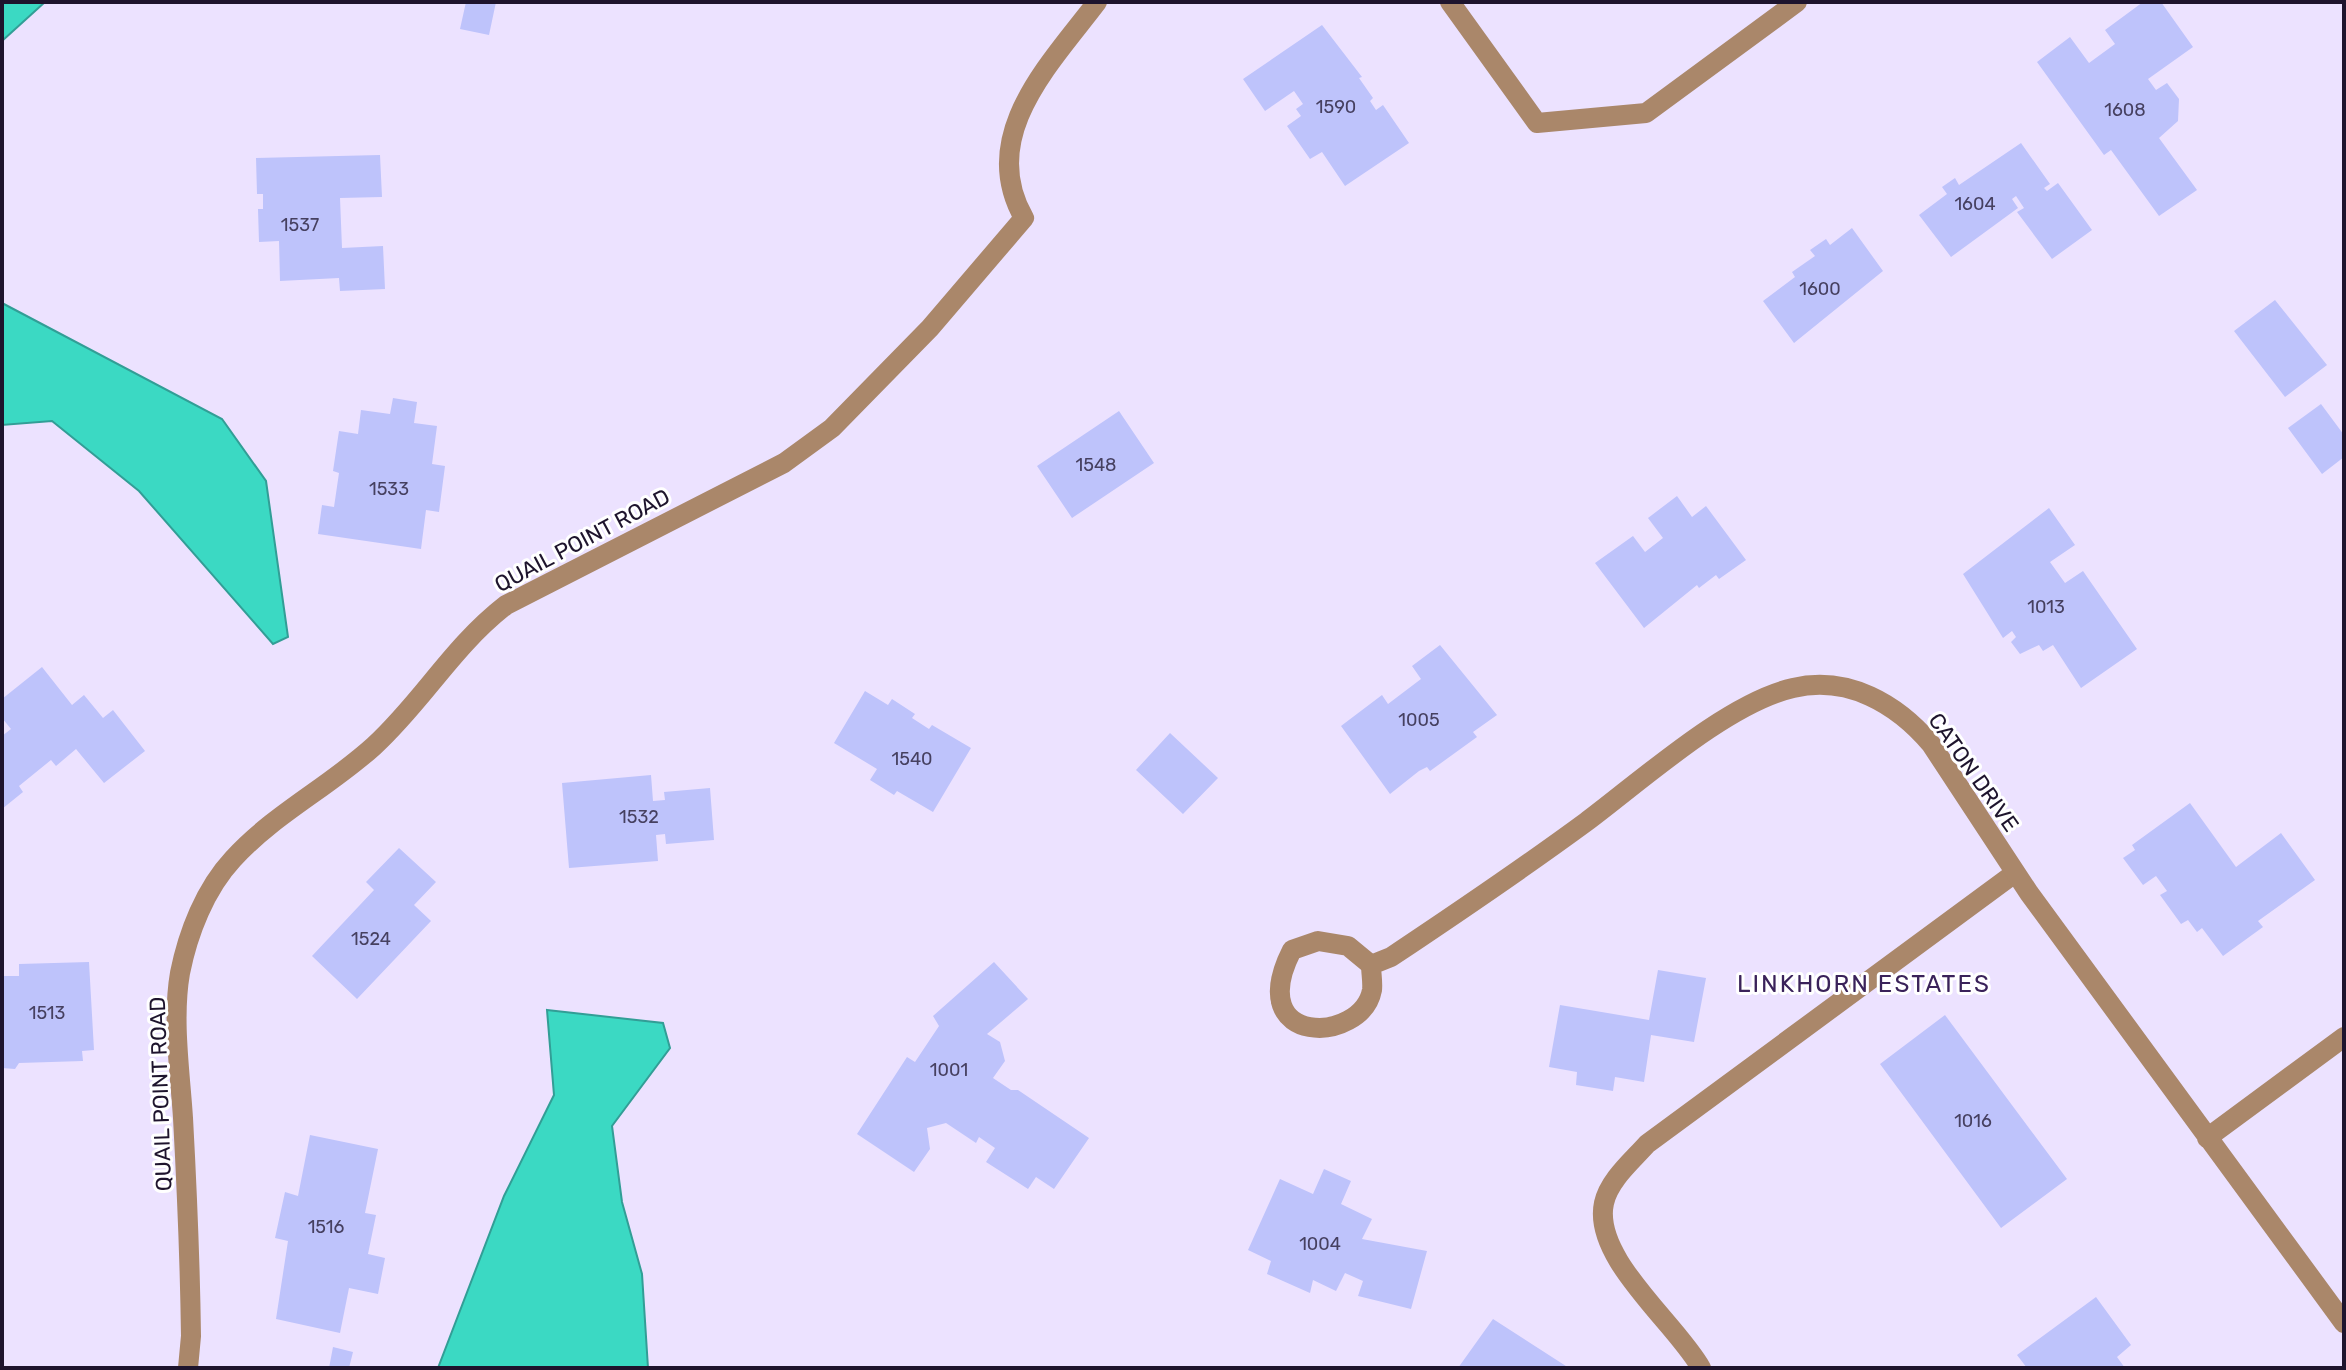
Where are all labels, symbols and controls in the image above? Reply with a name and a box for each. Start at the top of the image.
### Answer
house number: 1590 [1316,96,1356,118]
house number: 1608 [2104,99,2146,121]
house number: 1604 [1954,193,1996,215]
house number: 1537 [281,214,319,236]
house number: 1600 [1799,278,1841,300]
house number: 1548 [1075,454,1117,476]
house number: 1533 [369,478,409,500]
street label: QUAIL POINT ROAD [490,483,675,598]
house number: 1013 [2027,596,2065,618]
street label: CATON DRIVE [1923,708,2024,837]
house number: 1005 [1398,709,1440,731]
house number: 1540 [891,748,933,770]
house number: 1532 [619,806,659,828]
house number: 1524 [351,928,391,950]
district label: LINKHORN ESTATES [1737,970,1991,998]
street label: QUAIL POINT ROAD [144,996,177,1192]
house number: 1513 [29,1002,65,1024]
house number: 1001 [930,1059,968,1081]
house number: 1016 [1954,1110,1992,1132]
house number: 1516 [308,1216,344,1238]
house number: 1004 [1299,1233,1341,1255]

